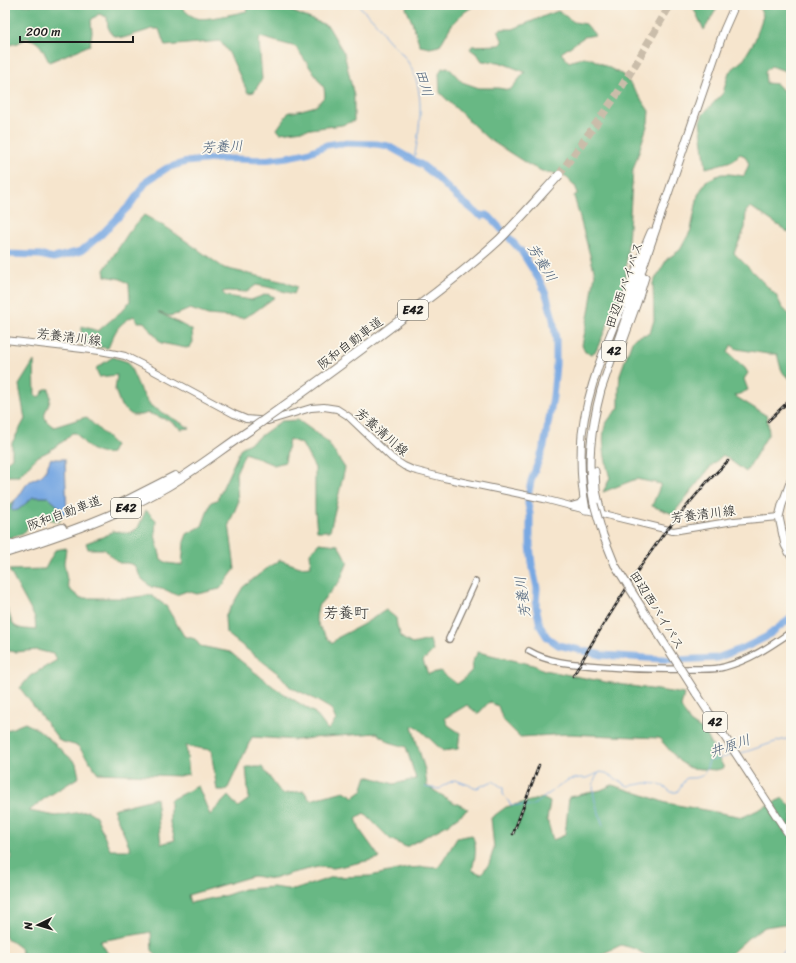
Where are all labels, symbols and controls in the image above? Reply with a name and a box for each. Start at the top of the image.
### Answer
scale bar [20,18,133,44]
text: 200 m [26,21,60,43]
water label: 田川 [408,66,440,100]
water label: 芳養川 [200,133,244,161]
street label: 田辺西バイパス [598,238,650,332]
water label: 芳養川 [520,239,564,287]
road number: E42 [398,300,428,320]
street label: 阪和自動車道 [312,310,388,376]
street label: 芳養清川線 [35,322,104,352]
road number: 42 [602,341,626,361]
street label: 芳養清川線 [350,402,415,463]
street label: 阪和自動車道 [23,489,105,537]
road number: E42 [111,498,141,518]
street label: 芳養清川線 [669,499,738,529]
street label: 田辺西バイパス [623,565,691,655]
water label: 芳養川 [508,575,538,619]
district label: 芳養町 [323,600,369,626]
road number: 42 [703,712,727,732]
water label: 井原川 [706,727,754,765]
north arrow [18,905,58,945]
text: N [19,921,38,931]

